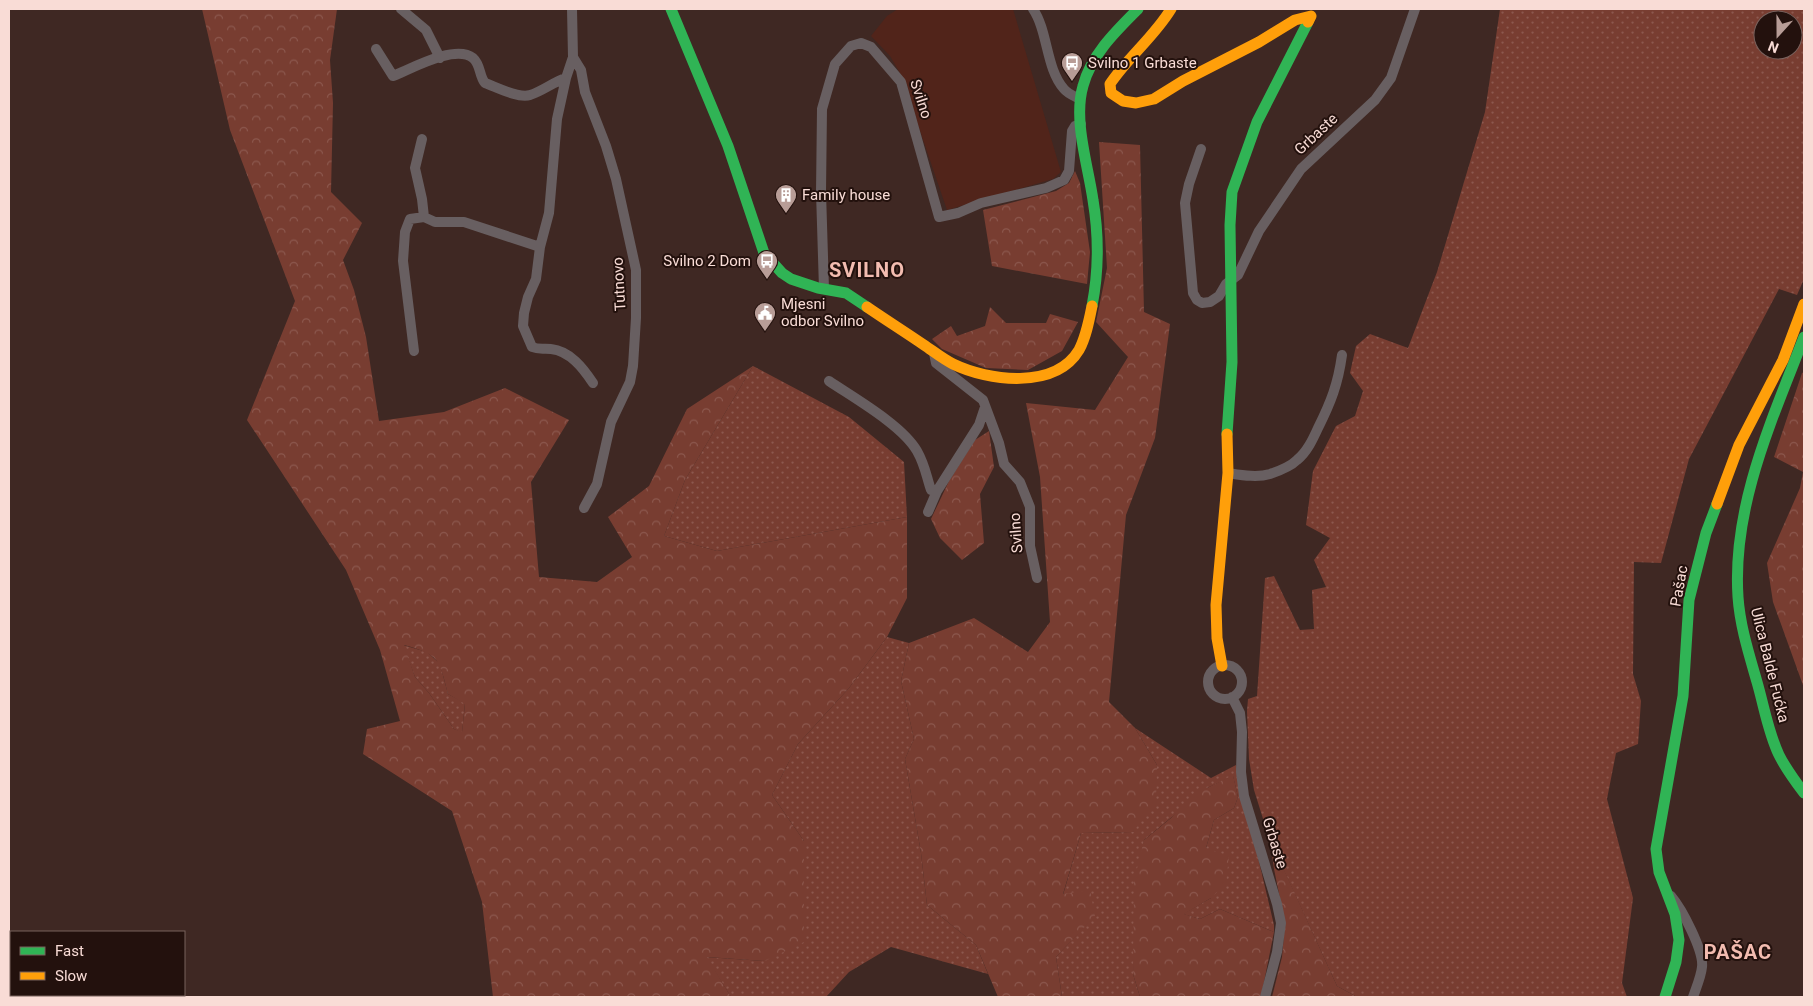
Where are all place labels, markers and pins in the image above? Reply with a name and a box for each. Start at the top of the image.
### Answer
bus stop icon: Svilno 1 Grbaste [1060,51,1084,82]
place label: Svilno 1 Grbaste [1088,54,1197,72]
building icon: Family house [774,183,798,214]
place label: Family house [802,186,890,204]
bus stop icon: Svilno 2 Dom [755,249,779,280]
place label: Svilno 2 Dom [663,252,751,270]
place label: Mjesni odbor Svilno [781,295,864,330]
public building icon: Mjesni odbor Svilno [753,301,777,332]

